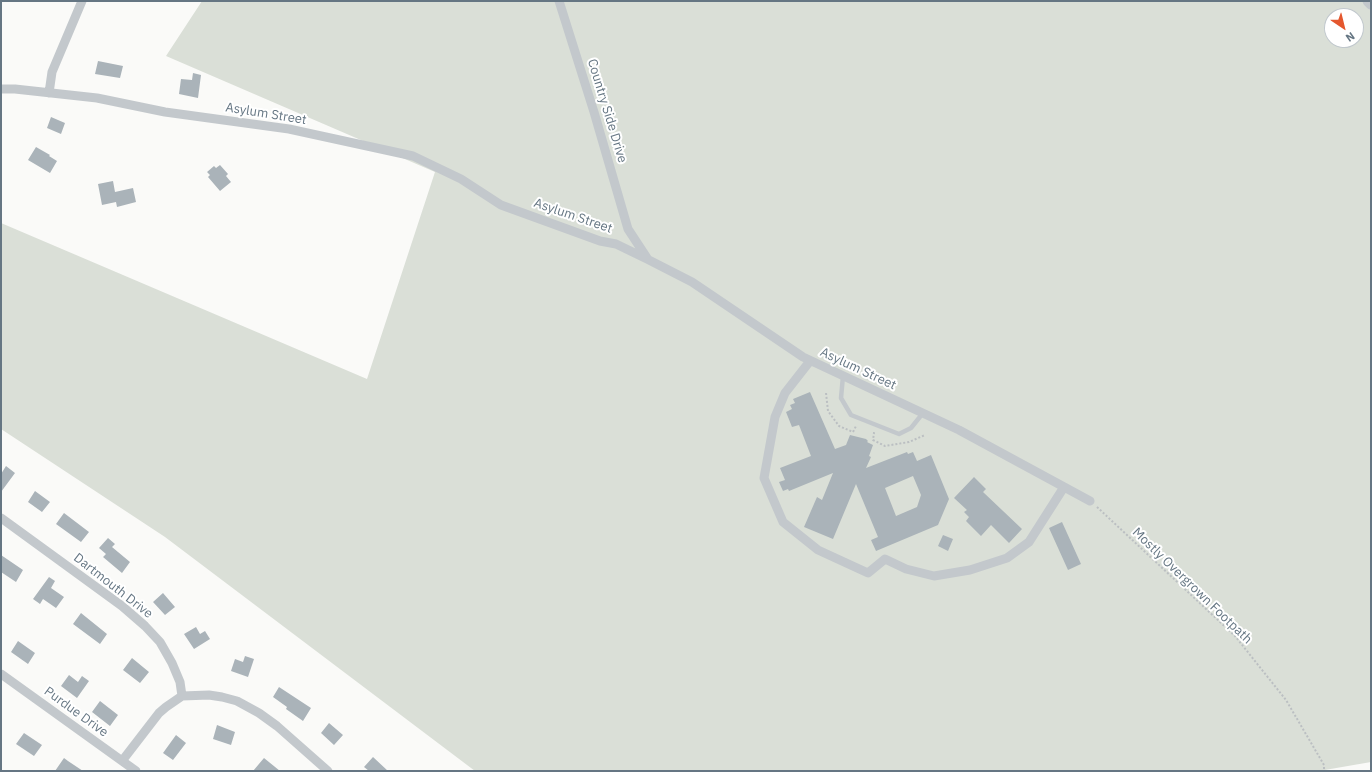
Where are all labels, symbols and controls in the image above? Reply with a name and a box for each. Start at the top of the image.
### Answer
north arrow [1324,8,1364,48]
text: N [1343,29,1358,45]
street label: Country Side Drive [584,57,630,165]
street label: Asylum Street [224,100,308,128]
street label: Asylum Street [532,195,614,237]
street label: Asylum Street [818,345,898,393]
street label: Mostly Overgrown Footpath [1129,525,1255,647]
street label: Dartmouth Drive [70,550,156,622]
street label: Purdue Drive [41,684,111,740]

